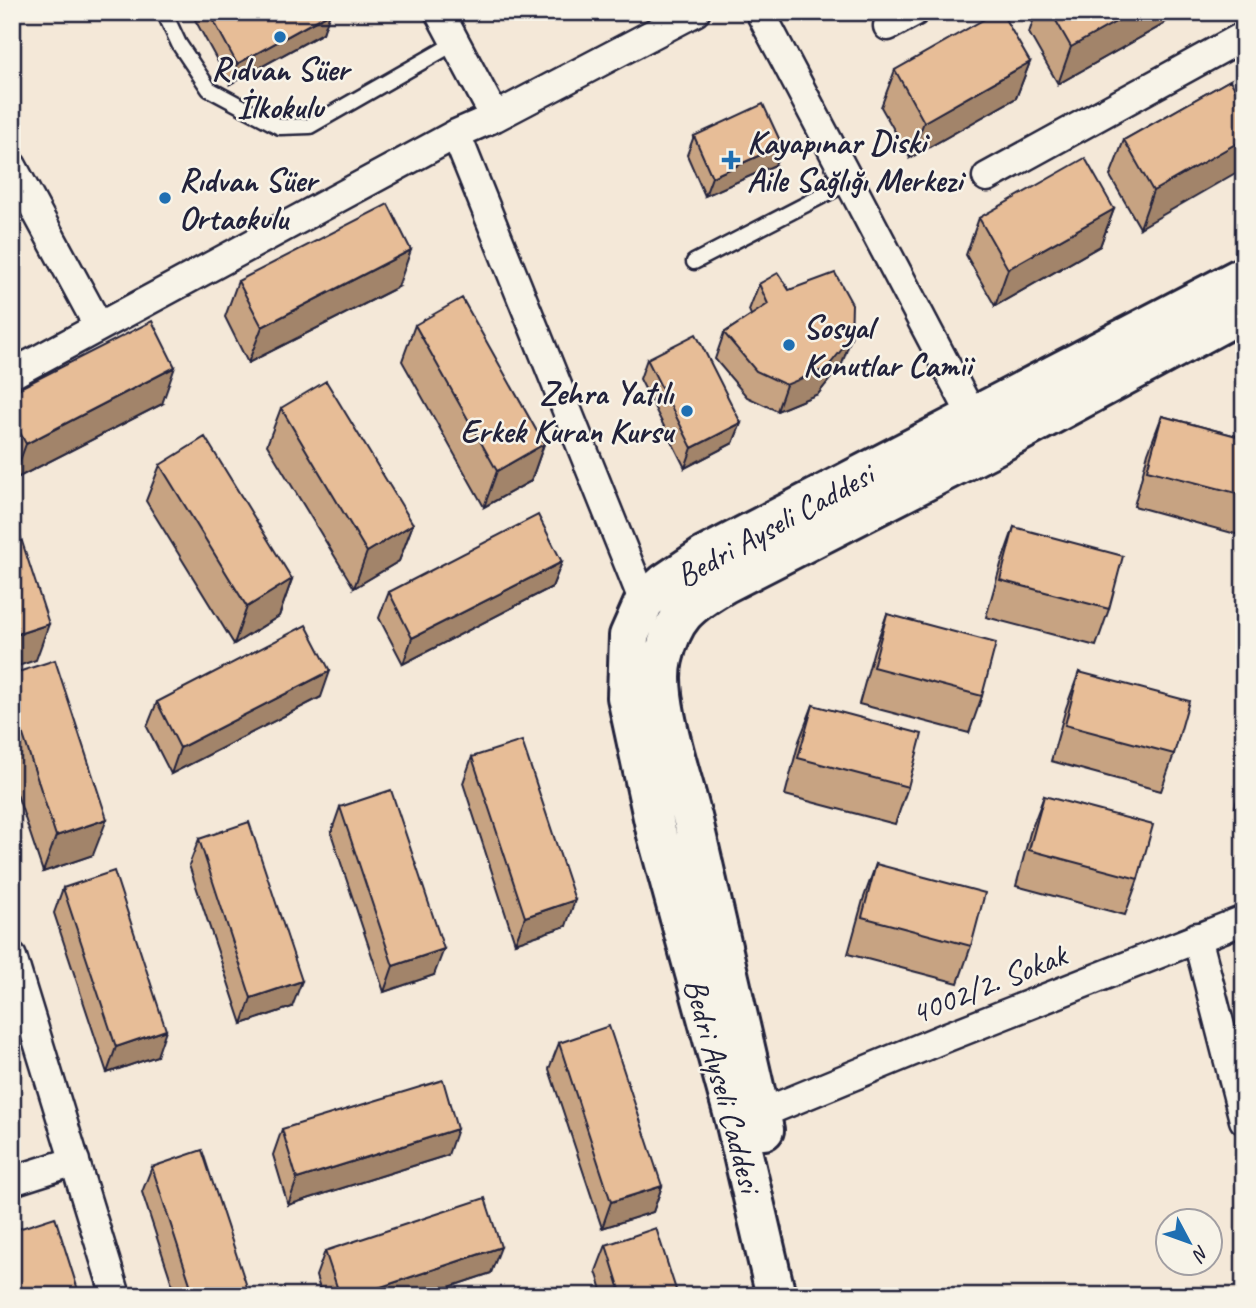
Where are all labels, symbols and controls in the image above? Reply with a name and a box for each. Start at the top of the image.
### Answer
marker: Rıdvan Süer İlkokulu [272,29,288,45]
place label: Rıdvan Süer İlkokulu [211,48,353,128]
place label: Kayapınar Diski Aile Sağlığı Merkezi [747,121,967,201]
marker: Kayapınar Diski Aile Sağlığı Merkezi [721,150,741,170]
place label: Rıdvan Süer Ortaokulu [179,159,321,239]
marker: Rıdvan Süer Ortaokulu [157,190,173,206]
place label: Sosyal Konutlar Camii [803,306,976,386]
marker: Sosyal Konutlar Camii [781,337,797,353]
place label: Zehra Yatılı Erkek Kuran Kursu [460,372,676,452]
marker: Zehra Yatılı Erkek Kuran Kursu [679,403,695,419]
street label: Bedri Ayseli Caddesi [668,451,884,596]
street label: 4002/2. Sokak [904,933,1074,1034]
street label: Bedri Ayseli Caddesi [674,974,773,1200]
north arrow [1154,1206,1224,1276]
text: N [1186,1240,1214,1267]

